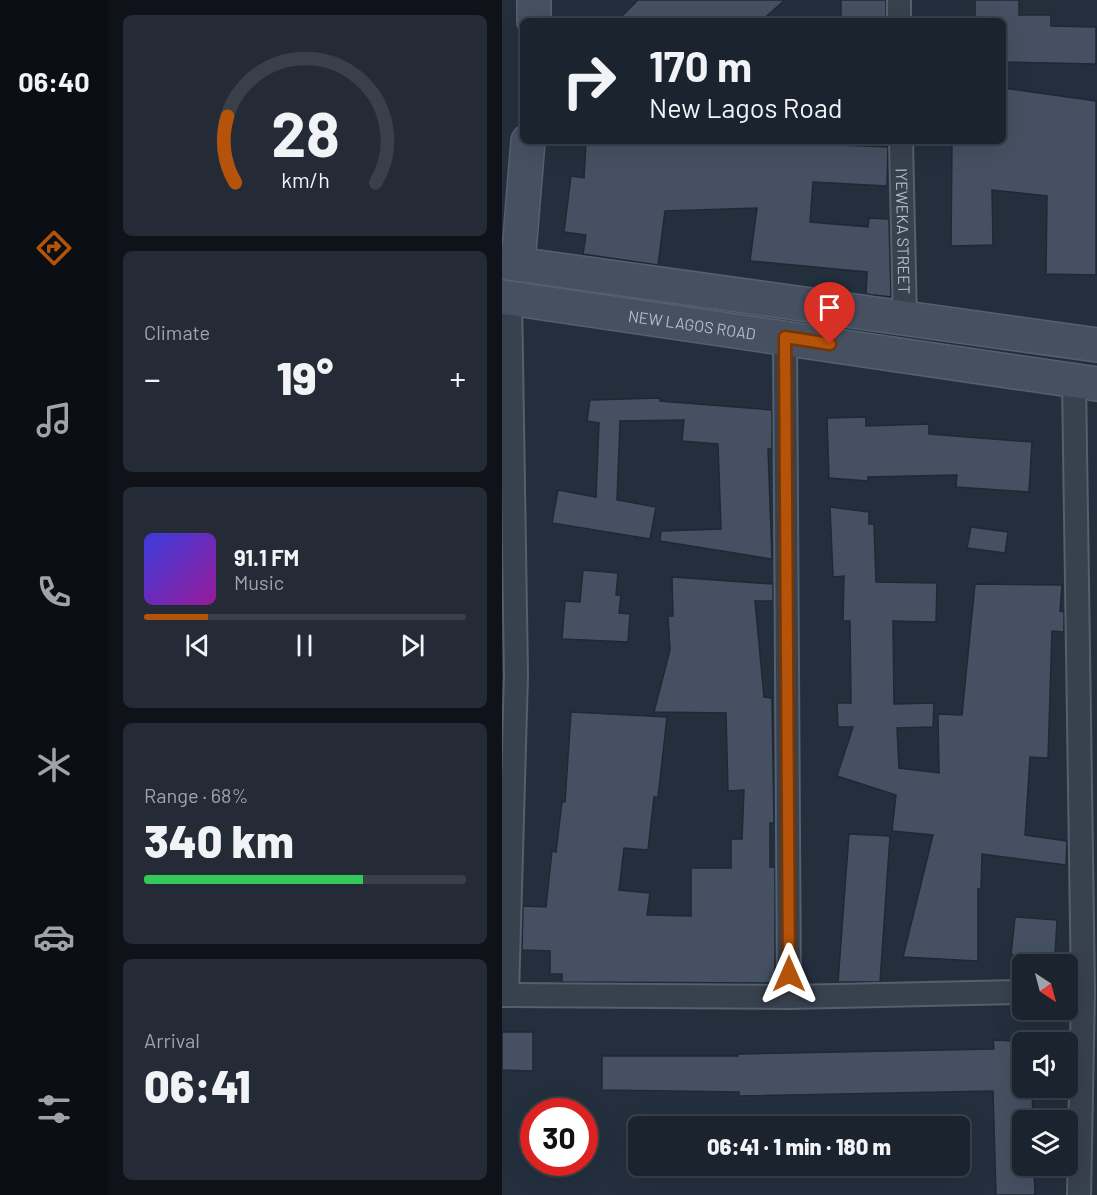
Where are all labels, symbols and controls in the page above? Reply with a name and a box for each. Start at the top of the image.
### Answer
text: 170 m [649,40,752,90]
icon: right [550,42,628,120]
text: 06:40 [18,65,90,97]
text: New Lagos Road [649,91,843,123]
text: 28 [271,95,339,169]
text: km/h [281,167,329,192]
street label: IYEWEKA STREET [893,168,914,294]
icon: directions [33,227,75,269]
pin [804,282,855,344]
icon: arrive [813,291,846,324]
street label: NEW LAGOS ROAD [627,306,757,343]
text: Climate [144,320,210,344]
text: 19° [277,350,333,404]
text: − [144,358,161,398]
text: + [450,358,466,398]
icon: music [33,399,75,441]
text: 91.1 FM [234,544,299,570]
text: Music [234,570,284,594]
icon: phone [33,571,75,613]
icon: previous [181,629,214,662]
icon: pause [288,629,321,662]
icon: next [396,629,429,662]
icon: climate [33,744,75,786]
text: Range · 68% [144,783,248,807]
text: 340 km [144,813,294,867]
icon: car [33,916,75,958]
position arrow [757,942,821,1006]
north arrow [1012,954,1078,1020]
map controls [1012,954,1078,1176]
text: Arrival [144,1028,200,1052]
button: sound [1012,1032,1078,1098]
text: 06:41 [144,1058,251,1112]
icon: filters [33,1088,75,1130]
speed limit sign: 30 [520,1098,598,1176]
button: layers [1012,1110,1078,1176]
text: 06:41 · 1 min · 180 m [707,1133,891,1159]

